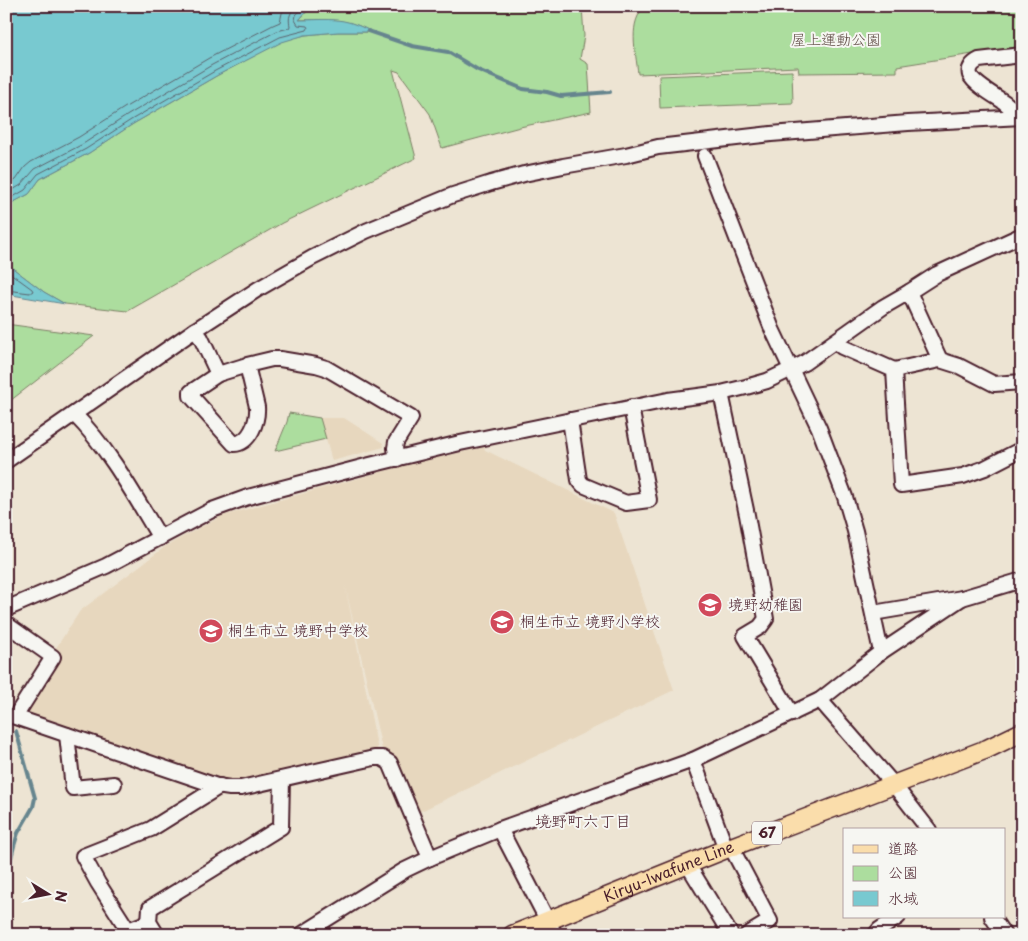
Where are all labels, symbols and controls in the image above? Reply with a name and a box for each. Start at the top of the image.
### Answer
park label: 屋上運動公園 [791,27,881,50]
school or university icon: 境野幼稚園 [697,592,723,618]
place label: 境野幼稚園 [728,592,803,615]
school or university icon: 桐生市立 境野小学校 [489,609,515,635]
place label: 桐生市立 境野小学校 [520,609,660,632]
school or university icon: 桐生市立 境野中学校 [198,618,224,644]
place label: 桐生市立 境野中学校 [228,618,368,641]
district label: 境野町六丁目 [535,808,631,832]
road number: 67 [752,821,782,844]
legend [843,828,1006,918]
street label: Kiryu-Iwafune Line [600,834,737,907]
text: 道路 [888,836,918,859]
text: 公園 [888,860,918,883]
north arrow [22,868,72,918]
text: 水域 [888,886,918,909]
text: N [50,889,73,904]

